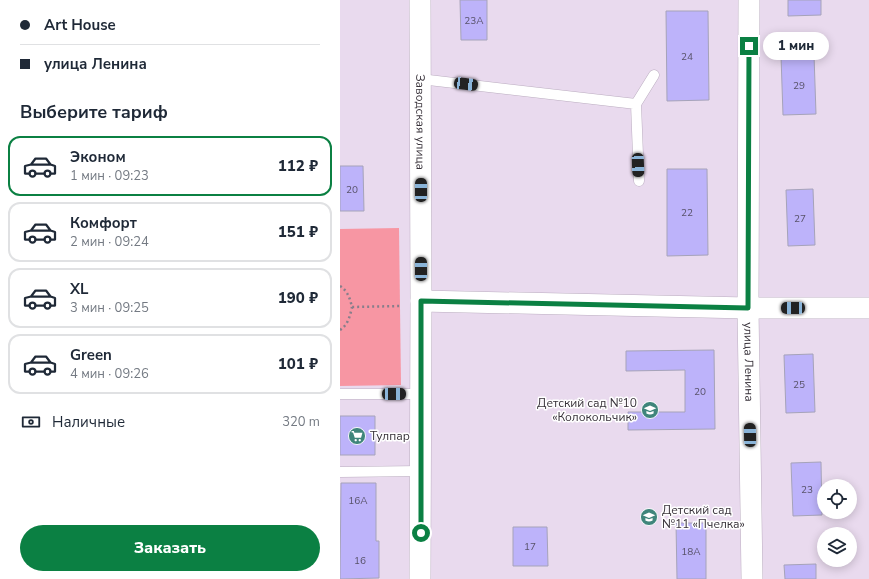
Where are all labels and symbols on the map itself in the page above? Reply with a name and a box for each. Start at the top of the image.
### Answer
house number: 23А [464,14,484,28]
callout: 1 мин [763,32,829,60]
route end [740,37,758,55]
house number: 24 [681,50,693,64]
street label: Заводская улица [412,74,429,170]
car [453,77,479,91]
house number: 29 [793,79,805,93]
car [632,153,644,177]
car [415,178,427,202]
house number: 20 [346,183,358,197]
house number: 22 [681,206,693,220]
house number: 27 [794,212,806,226]
car [415,257,427,281]
car [781,302,805,314]
street label: улица Ленина [740,322,757,402]
house number: 25 [793,378,805,392]
house number: 20 [694,385,706,399]
car [382,388,406,400]
place label: Детский сад №10 «Колокольчик» [537,395,637,425]
school or university icon: Детский сад №10 «Колокольчик» [640,400,660,420]
car [744,423,756,447]
supermarket icon: Тулпар [347,426,367,446]
place label: Тулпар [370,428,410,444]
house number: 23 [801,483,813,497]
house number: 16А [348,494,368,508]
place label: Детский сад №11 «Пчелка» [662,502,745,532]
school or university icon: Детский сад №11 «Пчелка» [639,507,659,527]
route start [412,524,430,542]
house number: 17 [524,540,536,554]
house number: 18А [681,545,701,559]
house number: 16 [354,554,366,568]

